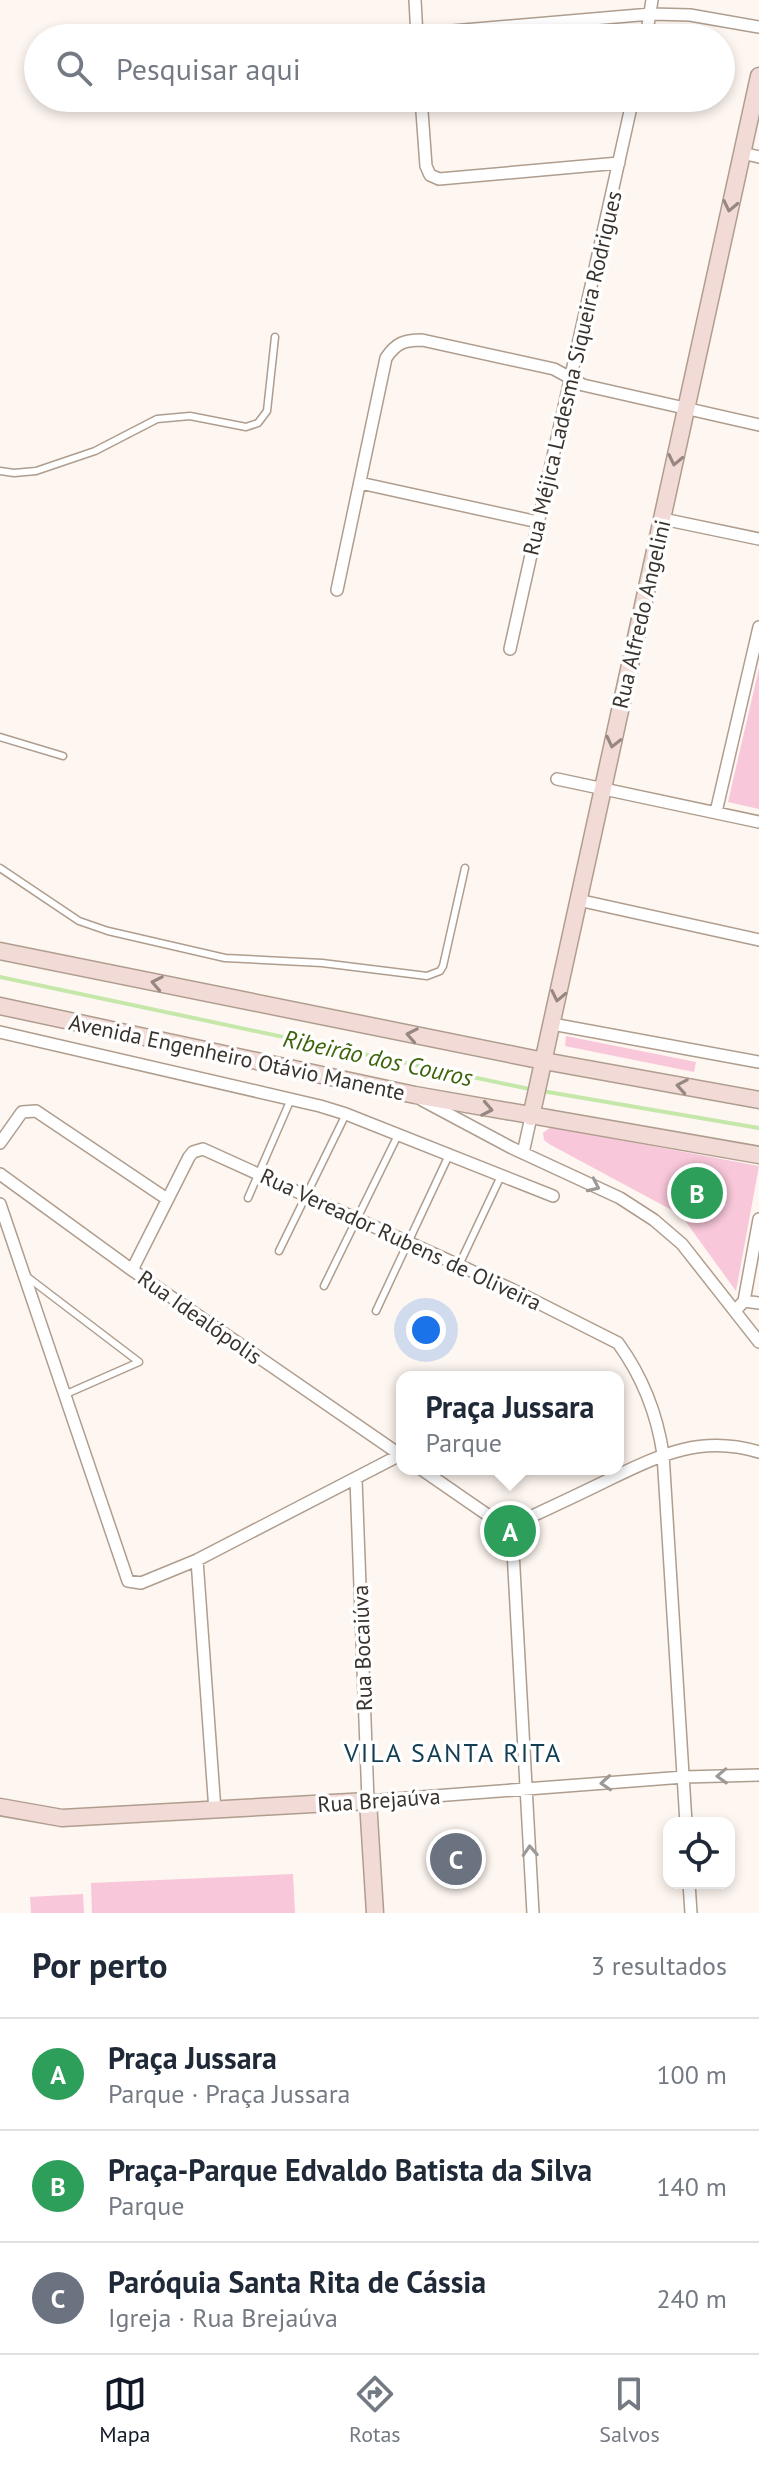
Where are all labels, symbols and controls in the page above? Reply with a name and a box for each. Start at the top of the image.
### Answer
search box [24,24,735,112]
icon: search [52,46,96,90]
text: Pesquisar aqui [116,49,301,88]
street label: Rua Méjica Ladesma Siqueira Rodrigues [516,188,628,558]
one-way arrow [722,199,739,213]
one-way arrow [667,453,684,467]
street label: Rua Alfredo Angelini [606,517,676,711]
one-way arrow [605,734,622,748]
one-way arrow [151,975,165,992]
one-way arrow [550,988,567,1002]
street label: Avenida Engenheiro Otávio Manente [66,1008,408,1106]
water label: Ribeirão dos Couros [280,1023,476,1093]
one-way arrow [406,1027,420,1044]
one-way arrow [675,1079,689,1096]
one-way arrow [480,1100,493,1117]
street label: Rua Vereador Rubens de Oliveira [256,1161,546,1317]
pin: B [671,1163,723,1223]
one-way arrow [585,1176,600,1192]
street label: Rua Idealópolis [132,1264,268,1370]
your location [406,1310,446,1350]
popup [396,1371,624,1475]
text: Praça Jussara [426,1387,594,1426]
text: Parque [426,1426,502,1459]
pin: A [484,1501,536,1561]
street label: Rua Bocaiúva [346,1584,378,1712]
district label: VILA SANTA RITA [343,1736,562,1769]
one-way arrow [715,1767,728,1785]
one-way arrow [600,1774,613,1791]
street label: Rua Brejaúva [317,1782,441,1818]
map controls [663,1817,735,1889]
button: locate [663,1817,735,1889]
pin: C [430,1829,482,1889]
one-way arrow [522,1844,539,1857]
text: Por perto [32,1943,168,1987]
text: 3 resultados [591,1949,727,1982]
text: Praça Jussara [108,2038,277,2077]
text: A [50,2058,66,2091]
text: 100 m [656,2058,727,2091]
text: Parque · Praça Jussara [108,2077,350,2110]
text: Praça-Parque Edvaldo Batista da Silva [108,2150,592,2189]
text: B [50,2170,66,2203]
text: 140 m [656,2170,727,2203]
text: Parque [108,2189,185,2222]
text: Paróquia Santa Rita de Cássia [108,2262,486,2301]
text: C [51,2282,65,2315]
text: 240 m [656,2282,727,2315]
text: Igreja · Rua Brejaúva [108,2301,338,2334]
tab: Mapa [99,2372,150,2448]
tab: Rotas [349,2372,401,2448]
tab: Salvos [599,2372,660,2448]

